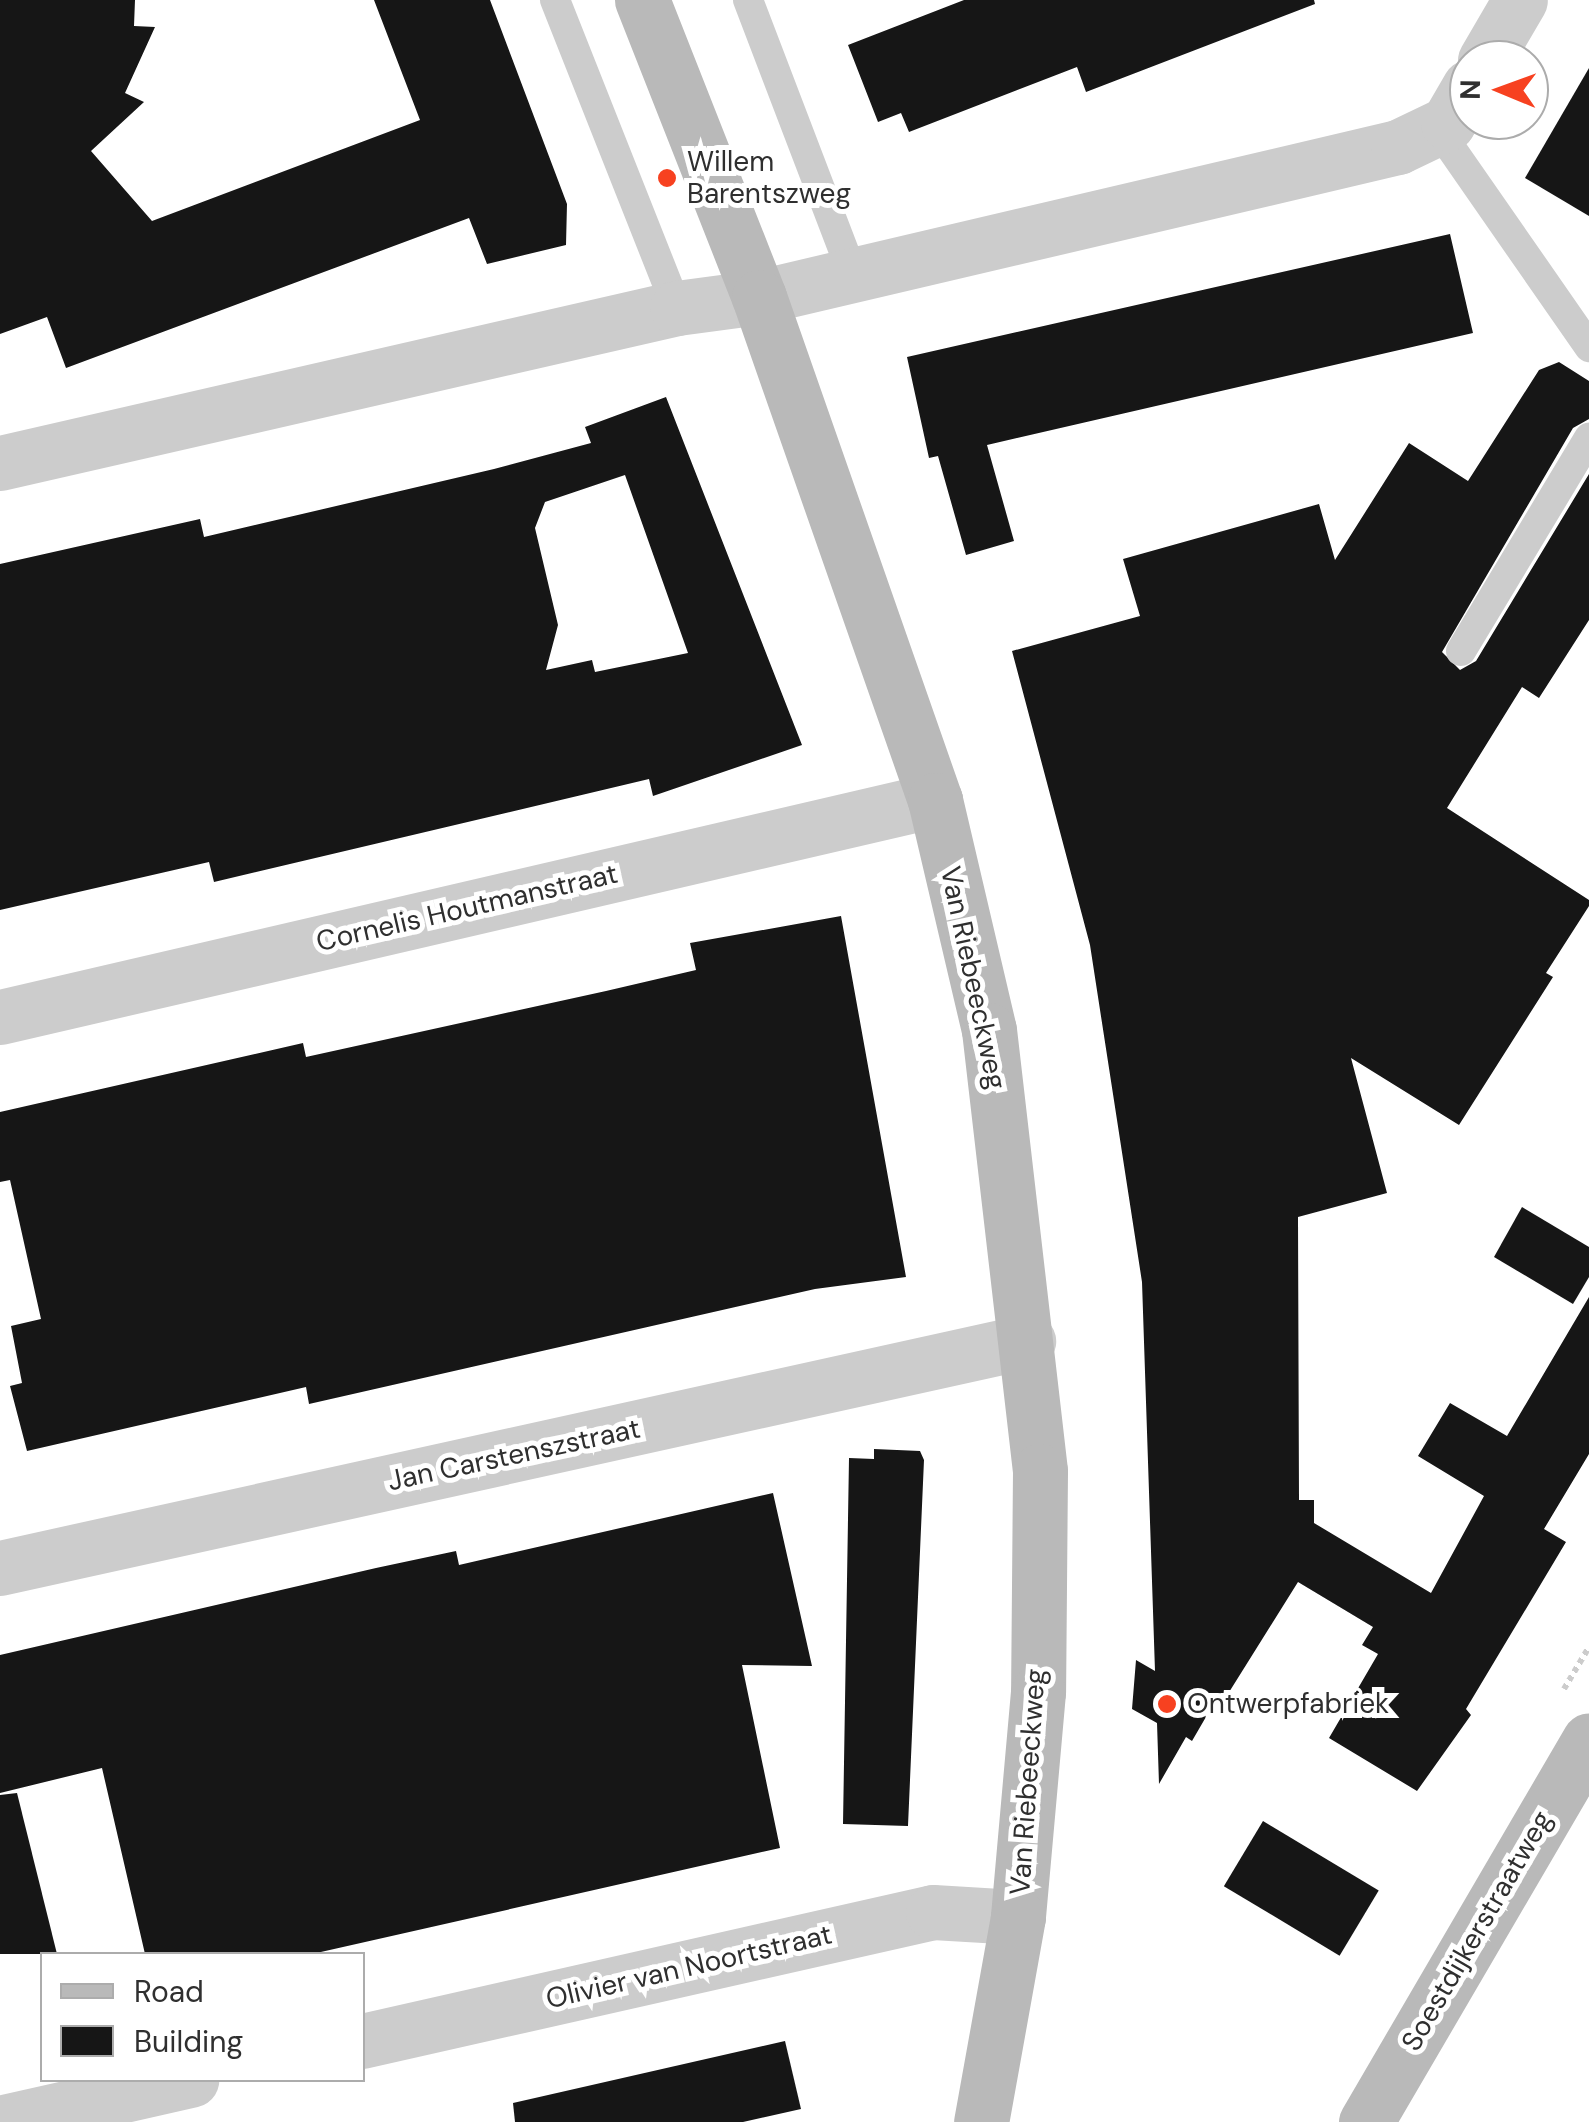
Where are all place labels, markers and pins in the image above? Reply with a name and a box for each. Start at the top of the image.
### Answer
place label: Willem Barentszweg [687,145,851,211]
marker: Willem Barentszweg [656,167,678,189]
place label: Ontwerpfabriek [1187,1687,1389,1721]
marker: Ontwerpfabriek [1156,1693,1178,1715]

